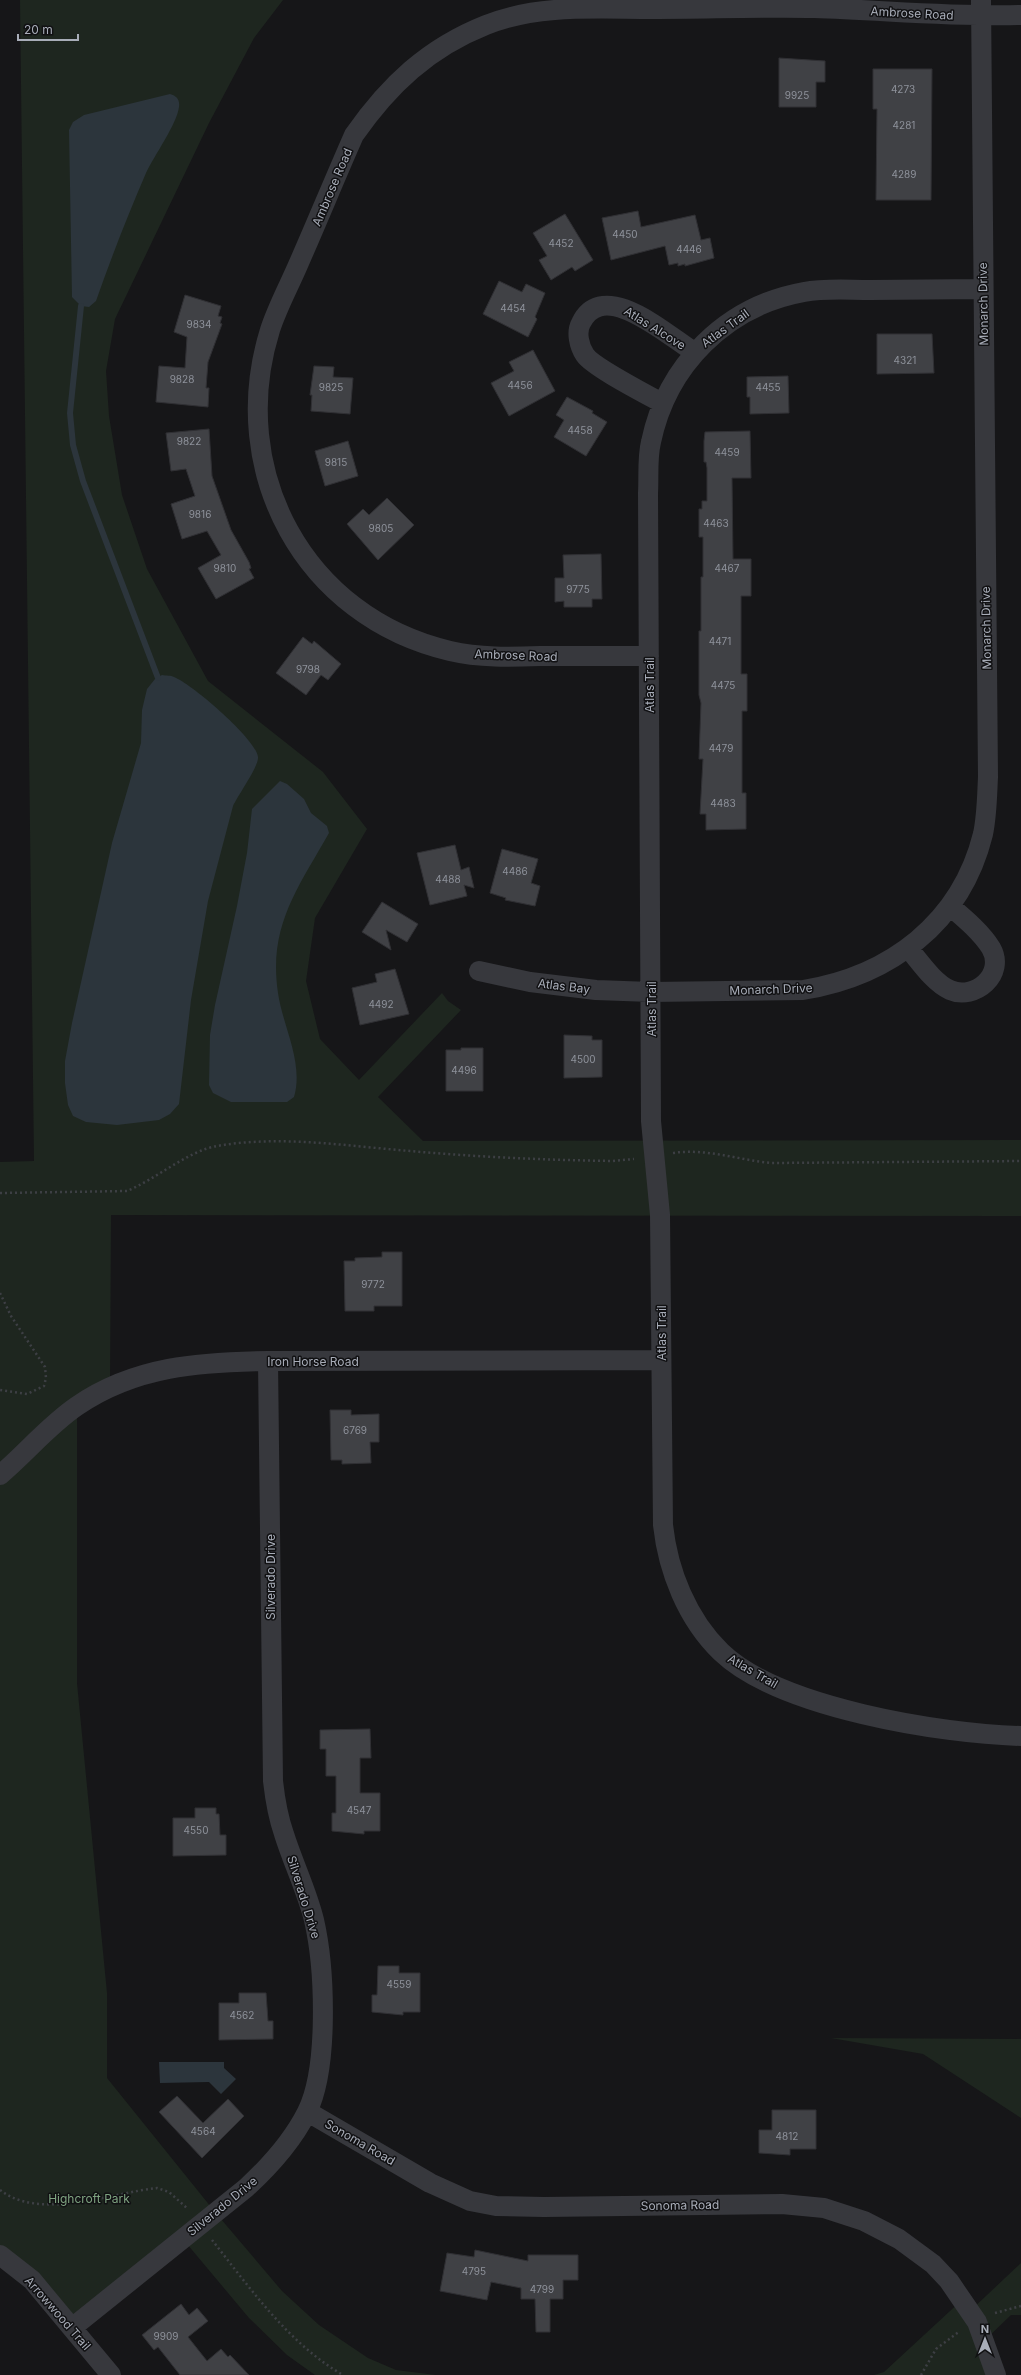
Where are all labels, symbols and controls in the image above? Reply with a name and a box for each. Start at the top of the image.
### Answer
street label: Ambrose Road [870,3,954,23]
scale bar [18,16,78,42]
text: 20 m [24,22,53,37]
house number: 4273 [891,83,915,95]
house number: 9925 [785,89,809,101]
house number: 4281 [893,119,915,131]
street label: Ambrose Road [309,146,355,228]
house number: 4289 [892,168,916,180]
house number: 4450 [612,228,638,240]
house number: 4452 [548,237,574,249]
house number: 4446 [676,243,702,255]
street label: Monarch Drive [975,262,991,346]
house number: 4454 [500,302,526,314]
street label: Atlas Alcove [621,303,689,353]
street label: Atlas Trail [698,306,752,350]
house number: 9834 [186,318,212,330]
house number: 4321 [894,354,916,366]
house number: 9828 [170,373,194,385]
house number: 4456 [507,379,533,391]
house number: 9825 [319,381,343,393]
house number: 4455 [755,381,781,393]
house number: 4458 [567,424,593,436]
house number: 9822 [177,435,201,447]
house number: 4459 [714,446,740,458]
house number: 9815 [325,456,347,468]
house number: 9816 [189,508,211,520]
house number: 4463 [703,517,729,529]
house number: 9805 [369,522,393,534]
house number: 9810 [214,562,236,574]
house number: 4467 [715,562,740,574]
house number: 9775 [566,583,590,595]
street label: Monarch Drive [978,586,994,670]
house number: 4471 [709,635,731,647]
street label: Ambrose Road [474,646,558,664]
street label: Atlas Trail [642,657,657,713]
house number: 9798 [296,663,320,675]
house number: 4475 [711,679,735,691]
house number: 4479 [709,742,733,754]
house number: 4483 [710,797,736,809]
house number: 4486 [502,865,528,877]
house number: 4488 [435,873,461,885]
street label: Atlas Bay [537,975,591,997]
street label: Monarch Drive [729,980,813,998]
street label: Atlas Trail [644,981,659,1037]
house number: 4492 [368,998,394,1010]
house number: 4500 [570,1053,596,1065]
house number: 4496 [451,1064,477,1076]
house number: 9772 [361,1278,385,1290]
street label: Atlas Trail [654,1305,669,1361]
street label: Iron Horse Road [267,1354,359,1369]
house number: 6769 [343,1424,367,1436]
street label: Silverado Drive [263,1534,278,1620]
street label: Atlas Trail [725,1651,781,1691]
house number: 4547 [347,1804,372,1816]
house number: 4550 [184,1824,208,1836]
street label: Silverado Drive [284,1854,324,1940]
house number: 4559 [387,1978,411,1990]
house number: 4562 [230,2009,254,2021]
street label: Sonoma Road [322,2116,398,2168]
house number: 4564 [190,2125,216,2137]
house number: 4812 [776,2130,798,2142]
street label: Silverado Drive [184,2173,260,2239]
park label: Highcroft Park [48,2191,130,2206]
street label: Sonoma Road [641,2197,719,2213]
house number: 4795 [462,2265,486,2277]
street label: Arrowwood Trail [22,2273,94,2353]
house number: 4799 [530,2283,554,2295]
north arrow [965,2319,1005,2359]
text: N [981,2322,989,2336]
house number: 9909 [154,2330,178,2342]

